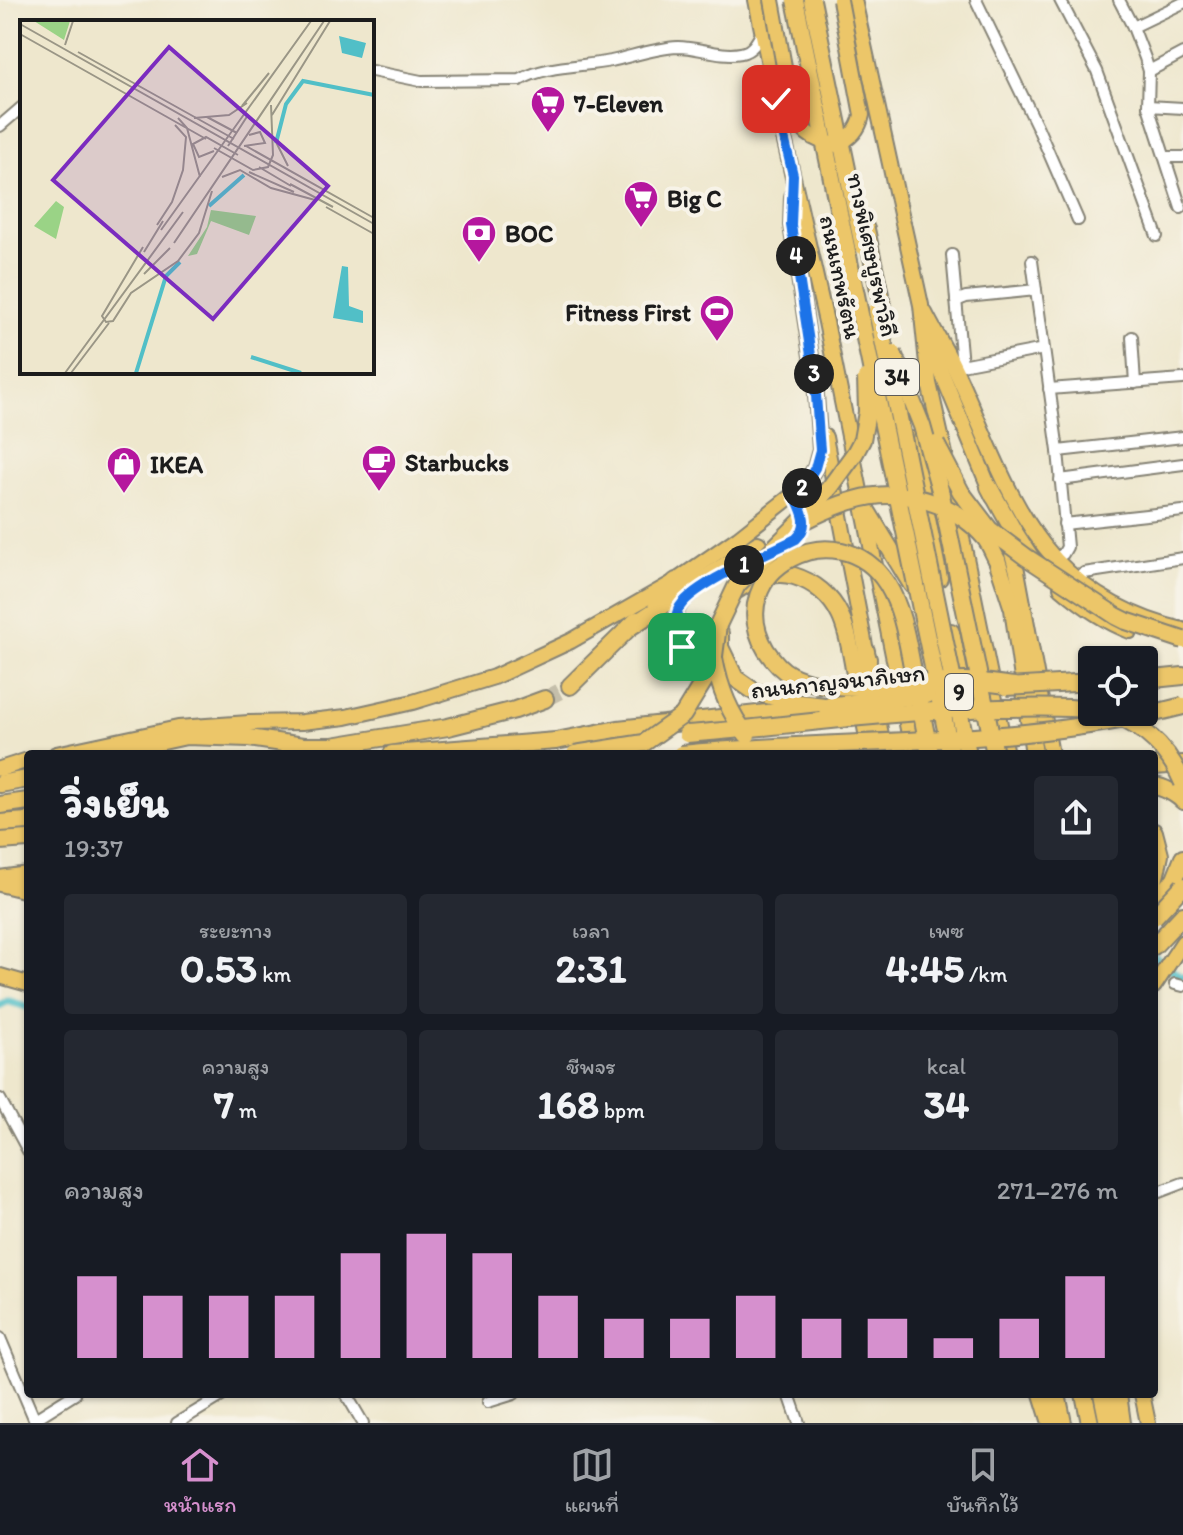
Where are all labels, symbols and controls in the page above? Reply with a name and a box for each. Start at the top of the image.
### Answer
inset map [20,20,374,374]
pin [742,65,810,133]
icon: check [754,77,798,121]
supermarket icon: 7-Eleven [529,84,567,134]
place label: 7-Eleven [573,89,664,118]
street label: ทางพิเศษบูรพาวิถี [840,171,904,340]
supermarket icon: Big C [622,179,660,229]
place label: Big C [667,184,722,214]
street label: ถนนเทพรัตน [814,213,868,341]
bank icon: BOC [460,214,498,264]
place label: BOC [505,219,553,248]
pin: 4 [776,236,816,276]
text: 4 [789,242,803,269]
sports icon: Fitness First [698,293,736,343]
place label: Fitness First [565,298,691,327]
pin: 3 [794,354,834,394]
road number: 34 [875,359,919,395]
text: 3 [808,360,820,387]
cafe icon: Starbucks [360,443,398,493]
shop icon: IKEA [105,445,143,495]
place label: Starbucks [405,448,509,477]
place label: IKEA [150,450,204,479]
pin: 2 [782,468,822,508]
text: 2 [796,474,808,501]
pin: 1 [724,545,764,585]
text: 1 [739,551,749,578]
pin [648,613,716,681]
icon: arrive [660,625,704,669]
map controls [1078,646,1158,726]
button: locate [1078,646,1158,726]
street label: ถนนกาญจนาภิเษก [749,657,927,705]
road number: 9 [945,674,973,710]
text: วิ่งเย็น [64,775,169,828]
button: share [1034,776,1118,860]
text: 19:37 [64,832,123,864]
text: ระยะทาง [199,917,272,944]
text: เวลา [572,917,610,944]
text: เพซ [928,917,964,944]
text: 0.53 [180,944,257,992]
text: 2:31 [555,944,627,992]
text: 4:45 [885,944,964,992]
text: km [257,961,291,988]
text: /km [964,961,1007,988]
text: ความสูง [202,1053,270,1080]
text: ชีพจร [566,1053,616,1080]
text: kcal [927,1053,966,1080]
text: 7 [214,1080,234,1128]
text: 168 [537,1080,599,1128]
text: 34 [923,1080,969,1128]
text: m [234,1097,257,1124]
text: bpm [599,1097,645,1124]
text: ความสูง [64,1174,144,1206]
text: 271–276 m [997,1174,1118,1206]
tab: หน้าแรก [164,1443,237,1518]
tab: แผนที่ [565,1443,619,1518]
tab: บันทึกไว้ [947,1443,1019,1518]

